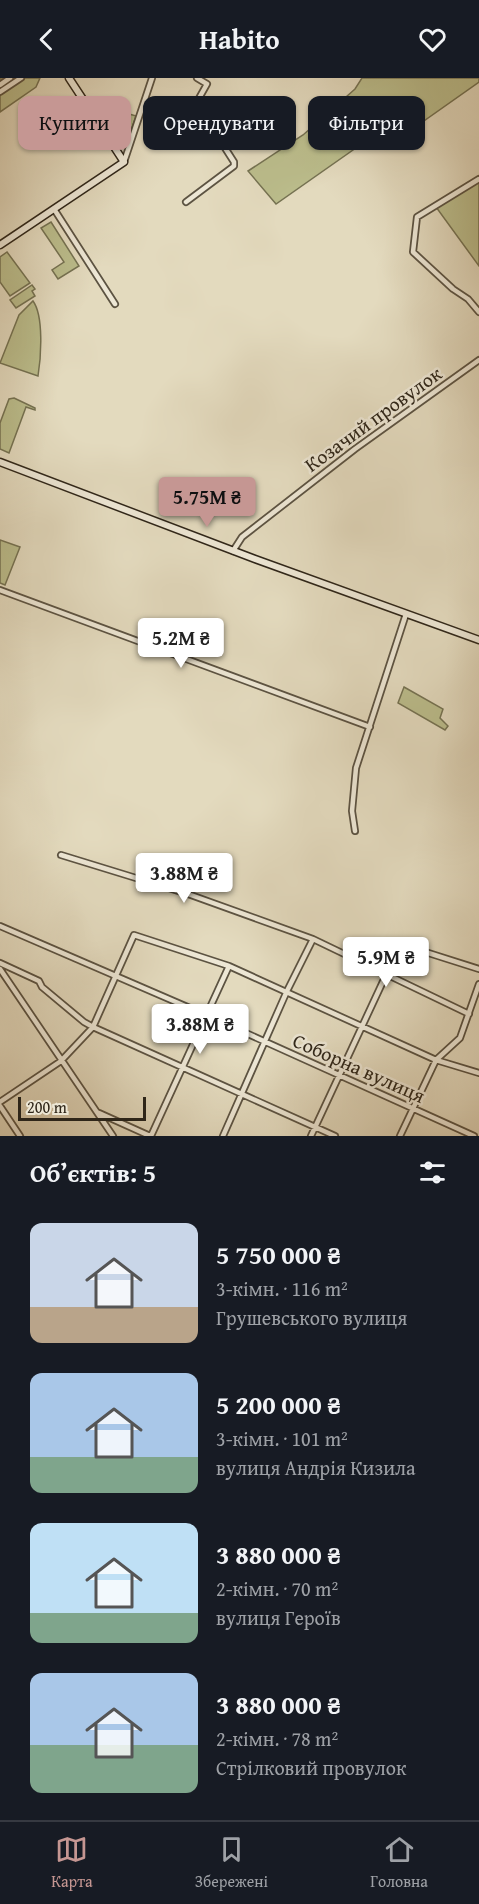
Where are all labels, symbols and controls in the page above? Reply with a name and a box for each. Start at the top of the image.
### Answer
text: Habito [199,19,280,59]
icon: back [30,23,63,56]
icon: heart [416,23,449,56]
chip: Купити [18,96,131,150]
chip: Орендувати [143,96,296,150]
chip: Фільтри [308,96,425,150]
street label: Козачий провулок [298,359,448,478]
pin: 5.75M ₴ [152,477,262,528]
text: 5.75M ₴ [173,482,241,511]
pin: 5.2M ₴ [132,618,230,669]
text: 5.2M ₴ [152,623,210,652]
pin: 3.88M ₴ [129,853,239,904]
text: 3.88M ₴ [150,858,218,887]
pin: 5.9M ₴ [337,937,435,988]
text: 5.9M ₴ [357,942,415,971]
pin: 3.88M ₴ [145,1004,255,1055]
text: 3.88M ₴ [166,1009,234,1038]
street label: Соборна вулиця [288,1025,430,1110]
scale bar [18,1094,146,1122]
text: 200 m [27,1095,67,1119]
text: Об’єктів: 5 [30,1153,156,1192]
icon: filters [416,1156,449,1189]
text: 5 750 000 ₴ [216,1235,341,1274]
icon: home [78,1247,150,1319]
text: 3-кімн. · 116 m² [216,1274,348,1303]
text: Грушевського вулиця [216,1303,407,1332]
text: 5 200 000 ₴ [216,1385,341,1424]
icon: home [78,1397,150,1469]
text: 3-кімн. · 101 m² [216,1424,348,1453]
text: вулиця Андрія Кизила [216,1453,416,1482]
text: 3 880 000 ₴ [216,1535,341,1574]
icon: home [78,1547,150,1619]
text: 2-кімн. · 70 m² [216,1574,338,1603]
text: вулиця Героїв [216,1603,341,1632]
text: 3 880 000 ₴ [216,1685,341,1724]
icon: home [78,1697,150,1769]
text: 2-кімн. · 78 m² [216,1724,338,1753]
text: Стрілковий провулок [216,1753,406,1782]
tab: Карта [51,1833,93,1893]
tab: Збережені [195,1833,268,1893]
tab: Головна [370,1833,428,1893]

